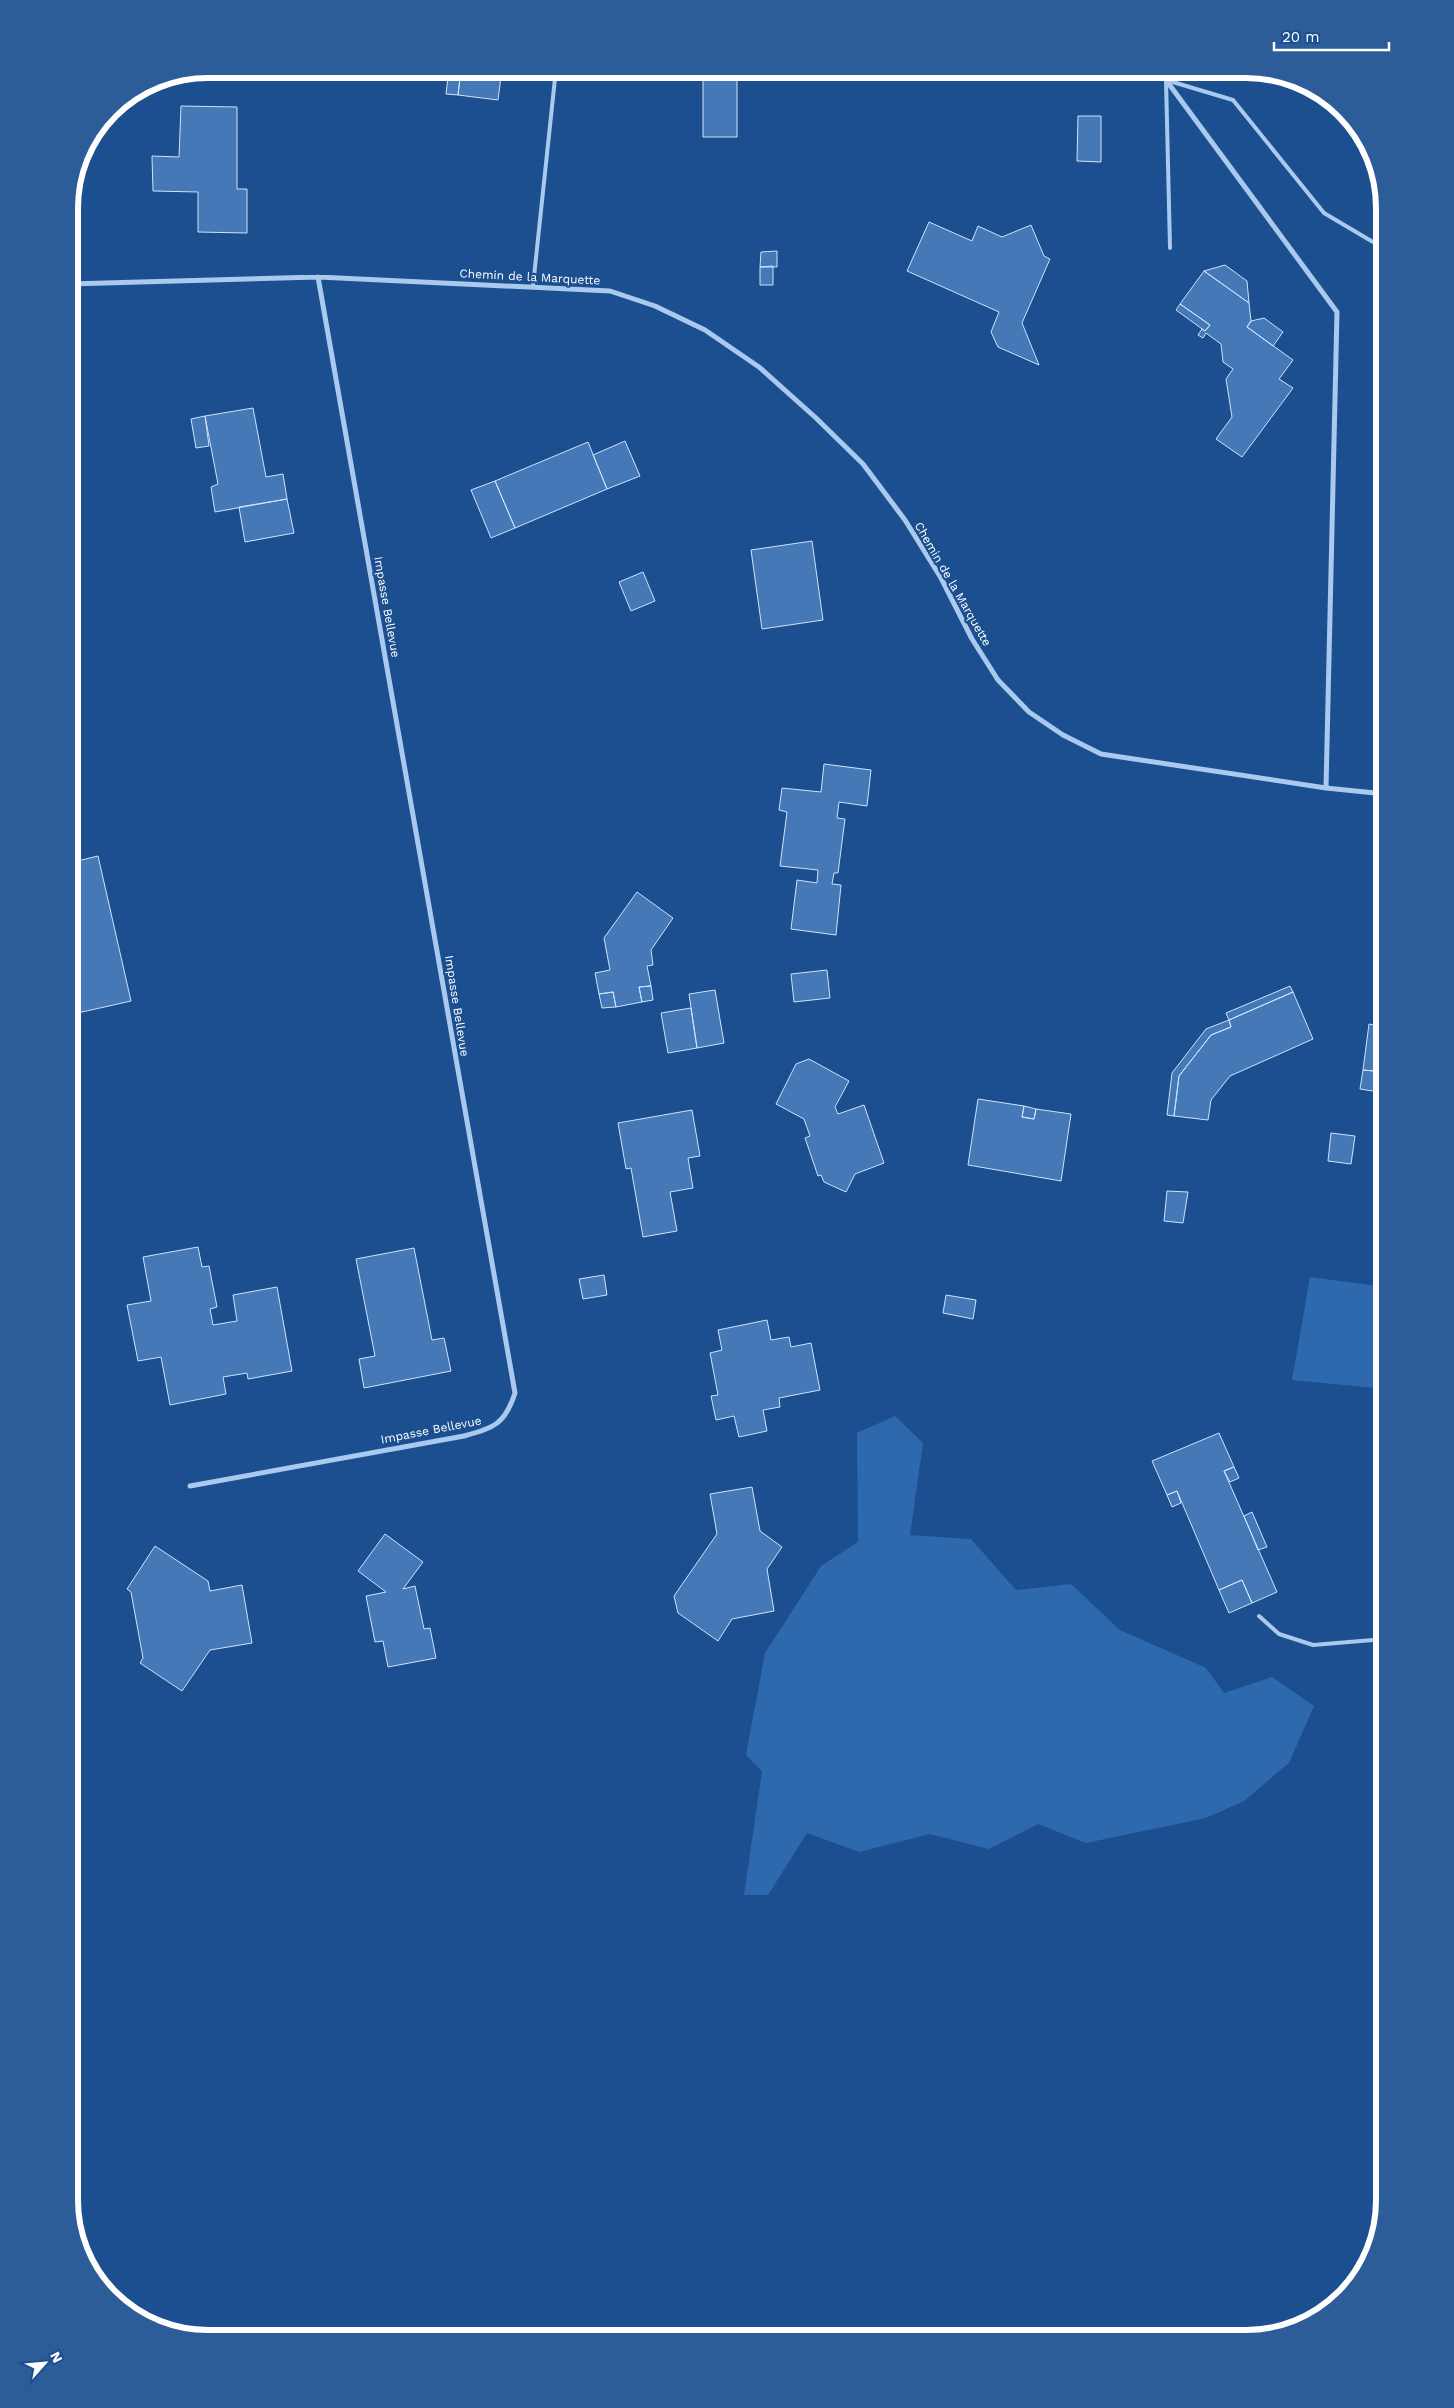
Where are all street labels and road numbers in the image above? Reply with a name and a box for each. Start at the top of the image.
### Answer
street label: Chemin de la Marquette [459,266,601,288]
street label: Chemin de la Marquette [912,519,994,649]
street label: Impasse Bellevue [371,555,403,659]
street label: Impasse Bellevue [442,954,472,1058]
street label: Impasse Bellevue [379,1413,483,1447]

